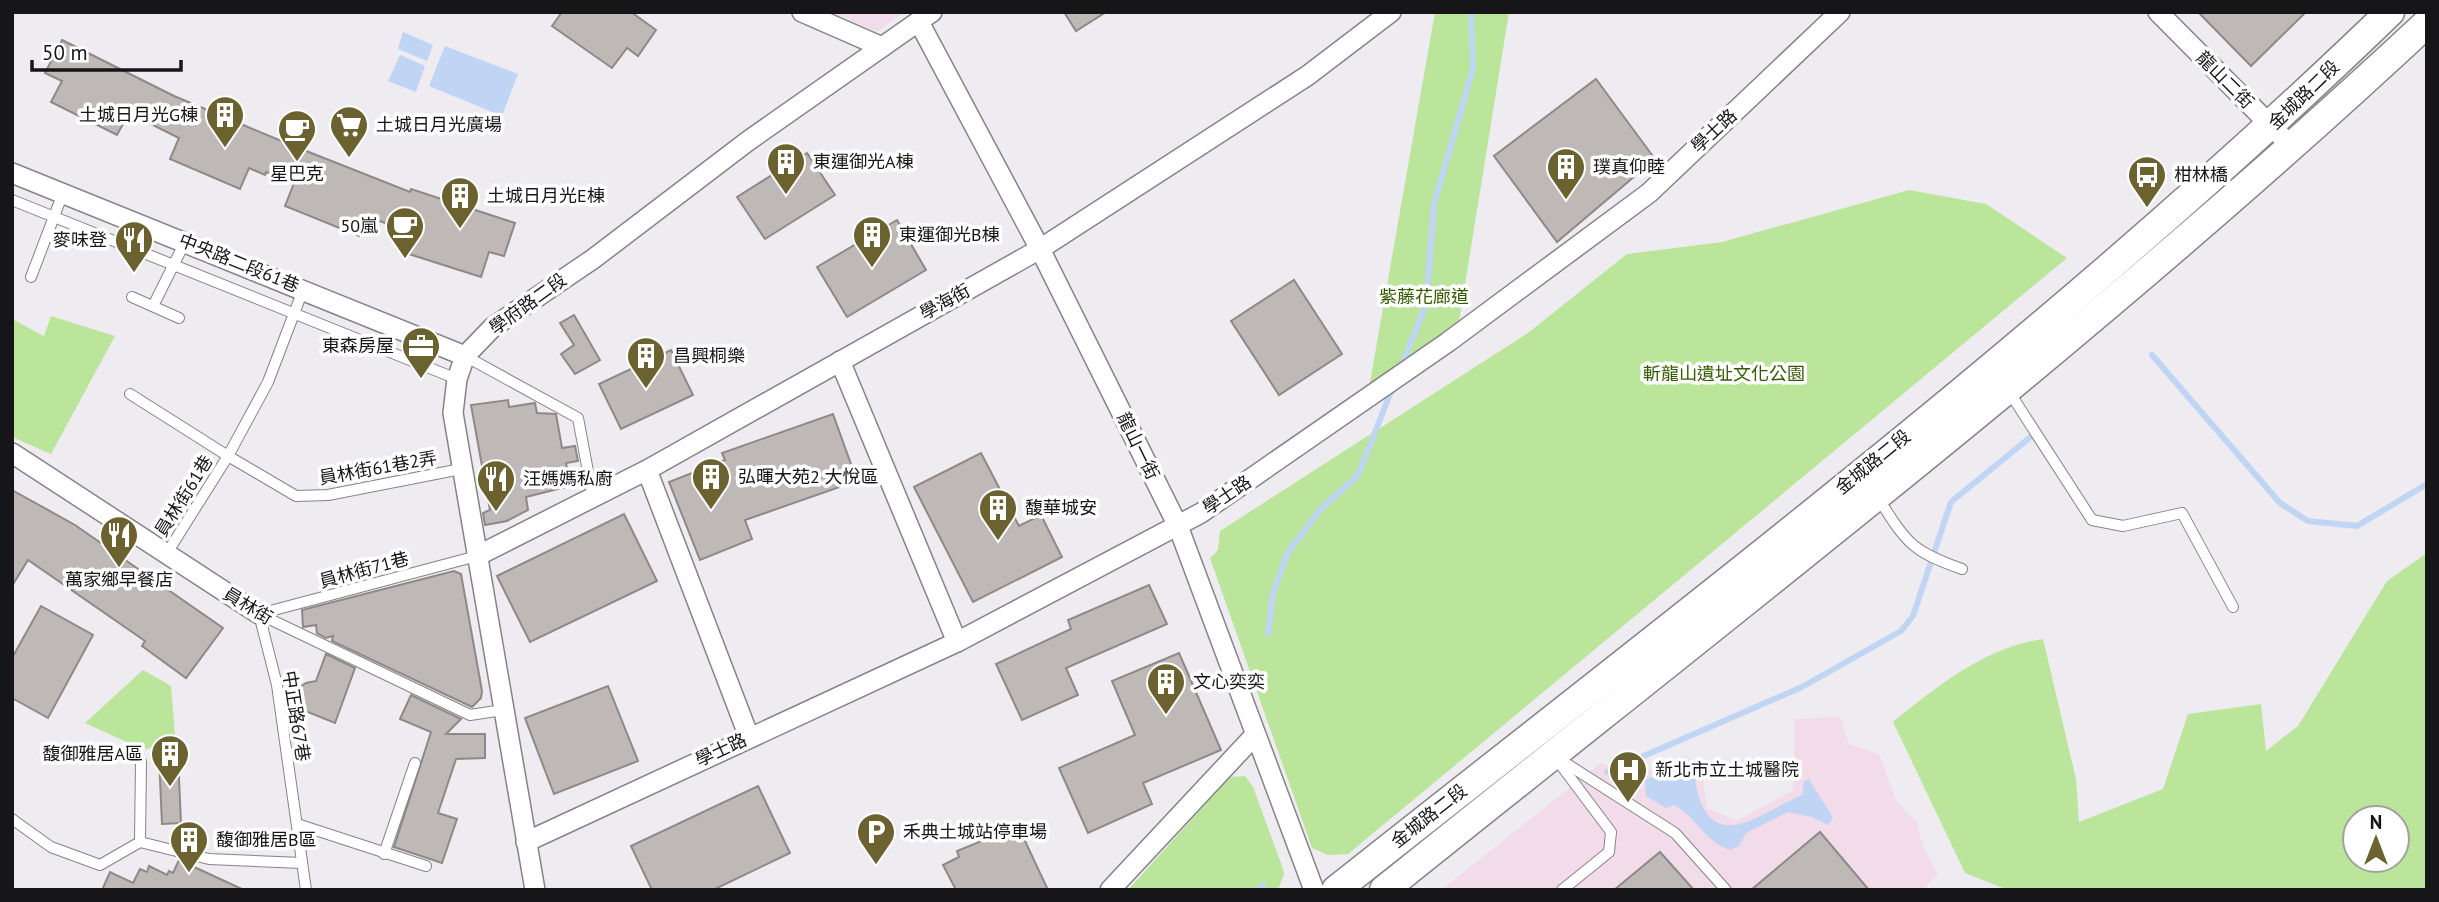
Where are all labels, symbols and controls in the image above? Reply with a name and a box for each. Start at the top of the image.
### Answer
scale bar [32,28,180,72]
text: 50 m [42,39,88,66]
street label: 龍山二街 [2192,46,2259,113]
street label: 金城路二段 [2263,55,2344,134]
building icon: 土城日月光G棟 [204,94,246,149]
place label: 土城日月光G棟 [79,103,198,126]
supermarket icon: 土城日月光廣場 [328,104,370,159]
street label: 學士路 [1686,104,1741,157]
cafe icon: 星巴克 [276,108,318,163]
place label: 土城日月光廣場 [376,113,502,136]
building icon: 東運御光A棟 [765,141,807,196]
building icon: 璞真仰睦 [1545,146,1587,201]
place label: 東運御光A棟 [813,150,914,173]
bus stop icon: 柑林橋 [2126,154,2168,209]
place label: 璞真仰睦 [1593,155,1665,178]
place label: 星巴克 [270,162,324,185]
place label: 柑林橋 [2174,163,2228,186]
building icon: 土城日月光E棟 [439,175,481,230]
place label: 土城日月光E棟 [487,184,605,207]
cafe icon: 50嵐 [384,205,426,260]
place label: 50嵐 [340,214,378,237]
building icon: 東運御光B棟 [851,214,893,269]
restaurant icon: 麥味登 [113,219,155,274]
place label: 東運御光B棟 [899,223,1000,246]
place label: 麥味登 [53,228,107,251]
street label: 中央路二段61巷 [176,228,303,297]
street label: 學府路二段 [485,268,571,339]
street label: 學海街 [916,278,974,325]
park label: 紫藤花廊道 [1379,285,1469,308]
office icon: 東森房屋 [400,325,442,380]
place label: 東森房屋 [322,334,394,357]
building icon: 昌興桐樂 [625,335,667,390]
place label: 昌興桐樂 [673,344,745,367]
park label: 斬龍山遺址文化公園 [1643,362,1805,385]
street label: 龍山一街 [1112,408,1165,483]
street label: 金城路二段 [1830,424,1915,499]
street label: 員林街61巷2弄 [317,446,439,489]
street label: 員林街61巷 [150,451,218,541]
building icon: 弘暉大苑2 大悅區 [690,456,732,511]
restaurant icon: 汪媽媽私廚 [475,458,517,513]
place label: 弘暉大苑2 大悅區 [738,465,879,488]
place label: 汪媽媽私廚 [523,467,613,490]
street label: 學士路 [1198,470,1256,519]
building icon: 馥華城安 [977,487,1019,542]
place label: 馥華城安 [1025,496,1097,519]
restaurant icon: 萬家鄉早餐店 [98,514,140,569]
street label: 員林街71巷 [317,547,411,592]
place label: 萬家鄉早餐店 [65,568,173,591]
street label: 員林街 [219,582,277,629]
building icon: 文心奕奕 [1145,661,1187,716]
street label: 中正路67巷 [278,669,315,763]
place label: 文心奕奕 [1193,670,1265,693]
street label: 學士路 [691,728,750,771]
building icon: 馥御雅居A區 [149,733,191,788]
place label: 馥御雅居A區 [42,742,143,765]
hospital icon: 新北市立土城醫院 [1607,749,1649,804]
place label: 新北市立土城醫院 [1655,758,1799,781]
street label: 金城路二段 [1386,779,1471,852]
north arrow [2341,804,2411,874]
text: N [2370,810,2382,834]
parking icon: 禾典土城站停車場 [855,811,897,866]
building icon: 馥御雅居B區 [168,819,210,874]
place label: 禾典土城站停車場 [903,820,1047,843]
place label: 馥御雅居B區 [216,828,317,851]

